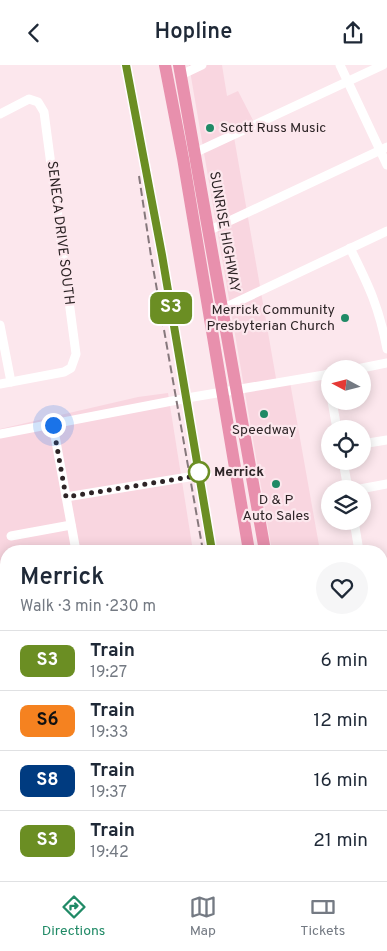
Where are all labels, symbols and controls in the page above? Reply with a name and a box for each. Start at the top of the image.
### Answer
icon: back [20,19,48,47]
text: Hopline [155,19,232,46]
icon: share [339,19,367,47]
place label: Scott Russ Music [220,120,326,137]
marker: Scott Russ Music [204,122,216,134]
street label: SENECA DRIVE SOUTH [43,160,77,306]
street label: SUNRISE HIGHWAY [205,170,243,294]
line badge: S3 [148,292,194,324]
text: S3 [160,296,182,319]
place label: Merrick Community Presbyterian Church [206,302,335,335]
marker: Merrick Community Presbyterian Church [339,312,351,324]
north arrow [321,360,371,410]
map controls [321,360,371,530]
marker: Speedway [258,408,270,420]
your location [41,413,66,438]
button: locate [321,420,371,470]
place label: Speedway [232,422,296,439]
marker: Merrick [188,461,210,483]
place label: Merrick [214,464,264,481]
marker: D & P Auto Sales [270,478,282,490]
button: layers [321,480,371,530]
place label: D & P Auto Sales [243,492,309,525]
button: heart [316,562,368,614]
text: Merrick [20,563,104,593]
text: Walk · 3 min · 230 m [20,597,156,617]
text: Train [90,639,135,663]
text: S3 [37,649,58,672]
text: 6 min [321,649,368,673]
text: 19:27 [90,663,127,683]
text: Train [90,699,135,723]
text: S6 [36,709,59,732]
text: 12 min [313,709,368,733]
text: 19:33 [90,723,128,743]
text: Train [90,759,135,783]
text: S8 [36,769,59,792]
text: 16 min [313,769,368,793]
text: 19:37 [90,783,127,803]
text: Train [90,819,135,843]
text: S3 [37,829,58,852]
text: 21 min [313,829,368,853]
text: 19:42 [90,843,129,863]
tab: Directions [42,893,105,940]
tab: Map [189,893,217,940]
tab: Tickets [300,893,345,940]

